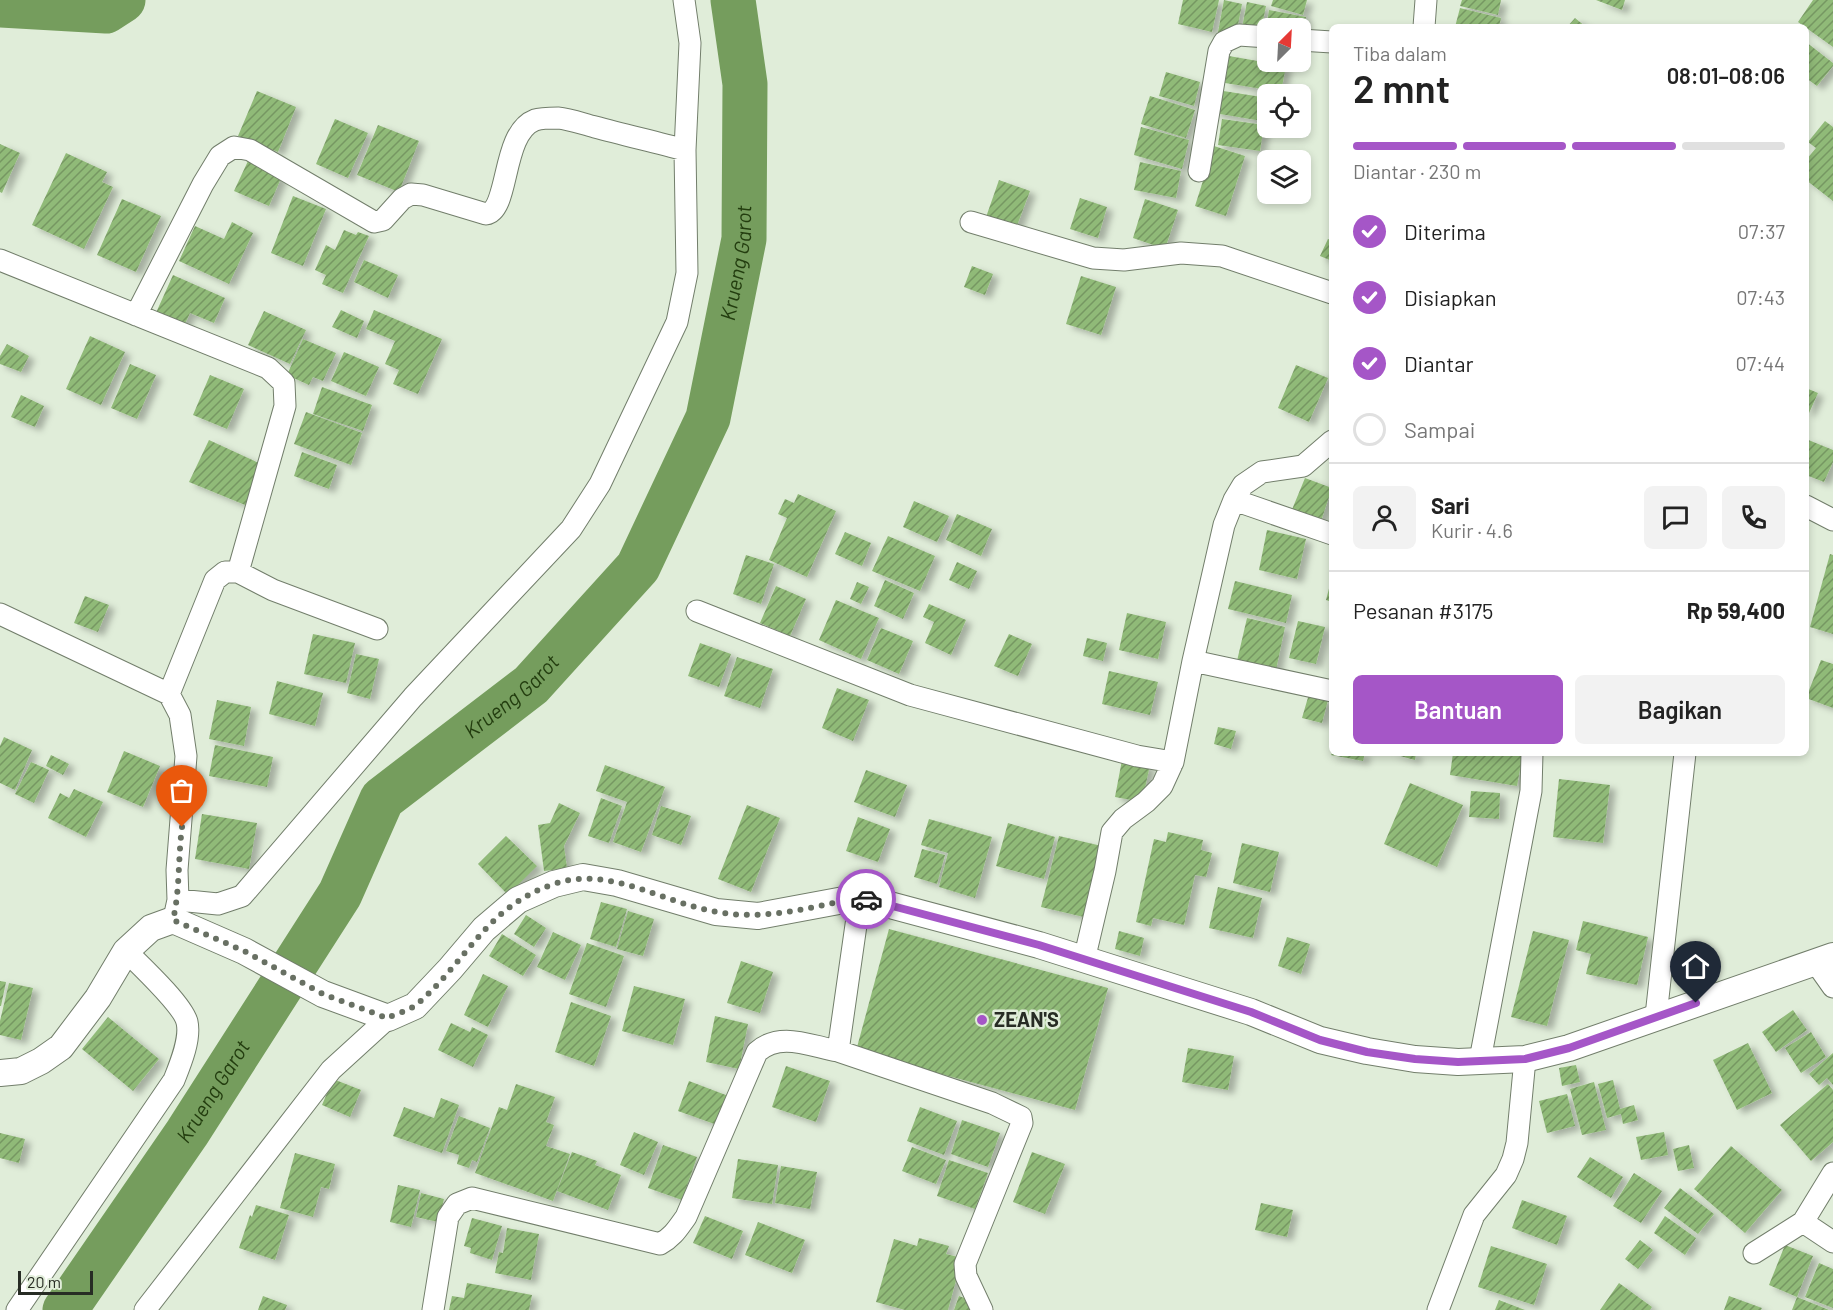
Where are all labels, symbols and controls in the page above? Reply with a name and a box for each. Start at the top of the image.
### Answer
north arrow [1257,18,1311,72]
map controls [1257,18,1311,204]
text: Tiba dalam [1353,41,1447,65]
text: 08:01–08:06 [1667,62,1785,88]
text: 2 mnt [1353,64,1450,111]
button: locate [1257,84,1311,138]
button: layers [1257,150,1311,204]
text: Diantar · 230 m [1353,159,1481,183]
water label: Krueng Garot [714,205,755,323]
icon: check [1353,215,1386,248]
text: Diterima [1404,218,1486,244]
text: 07:37 [1738,219,1785,243]
icon: check [1353,281,1386,314]
text: Disiapkan [1404,284,1497,310]
text: 07:43 [1736,285,1785,309]
icon: check [1353,347,1386,380]
text: Diantar [1404,350,1474,376]
text: 07:44 [1735,351,1785,375]
text: Sampai [1404,416,1475,442]
button: person [1353,486,1416,549]
button: chat [1644,486,1707,549]
button: phone [1722,486,1785,549]
text: Sari [1431,492,1470,518]
text: Kurir · 4.6 [1431,518,1513,542]
text: Pesanan #3175 [1353,597,1493,623]
text: Rp 59,400 [1687,597,1785,623]
water label: Krueng Garot [458,648,564,743]
button: Bantuan [1353,675,1563,744]
button: Bagikan [1575,675,1785,744]
pin [156,765,207,827]
icon: bag [165,774,198,807]
courier [836,869,896,929]
icon: car [850,883,883,916]
pin [1670,941,1721,1003]
icon: home [1679,950,1712,983]
place label: ZEAN'S [994,1007,1059,1031]
marker: ZEAN'S [975,1013,989,1027]
water label: Krueng Garot [170,1035,254,1147]
scale bar [18,1268,93,1296]
text: 20 m [27,1272,61,1291]

